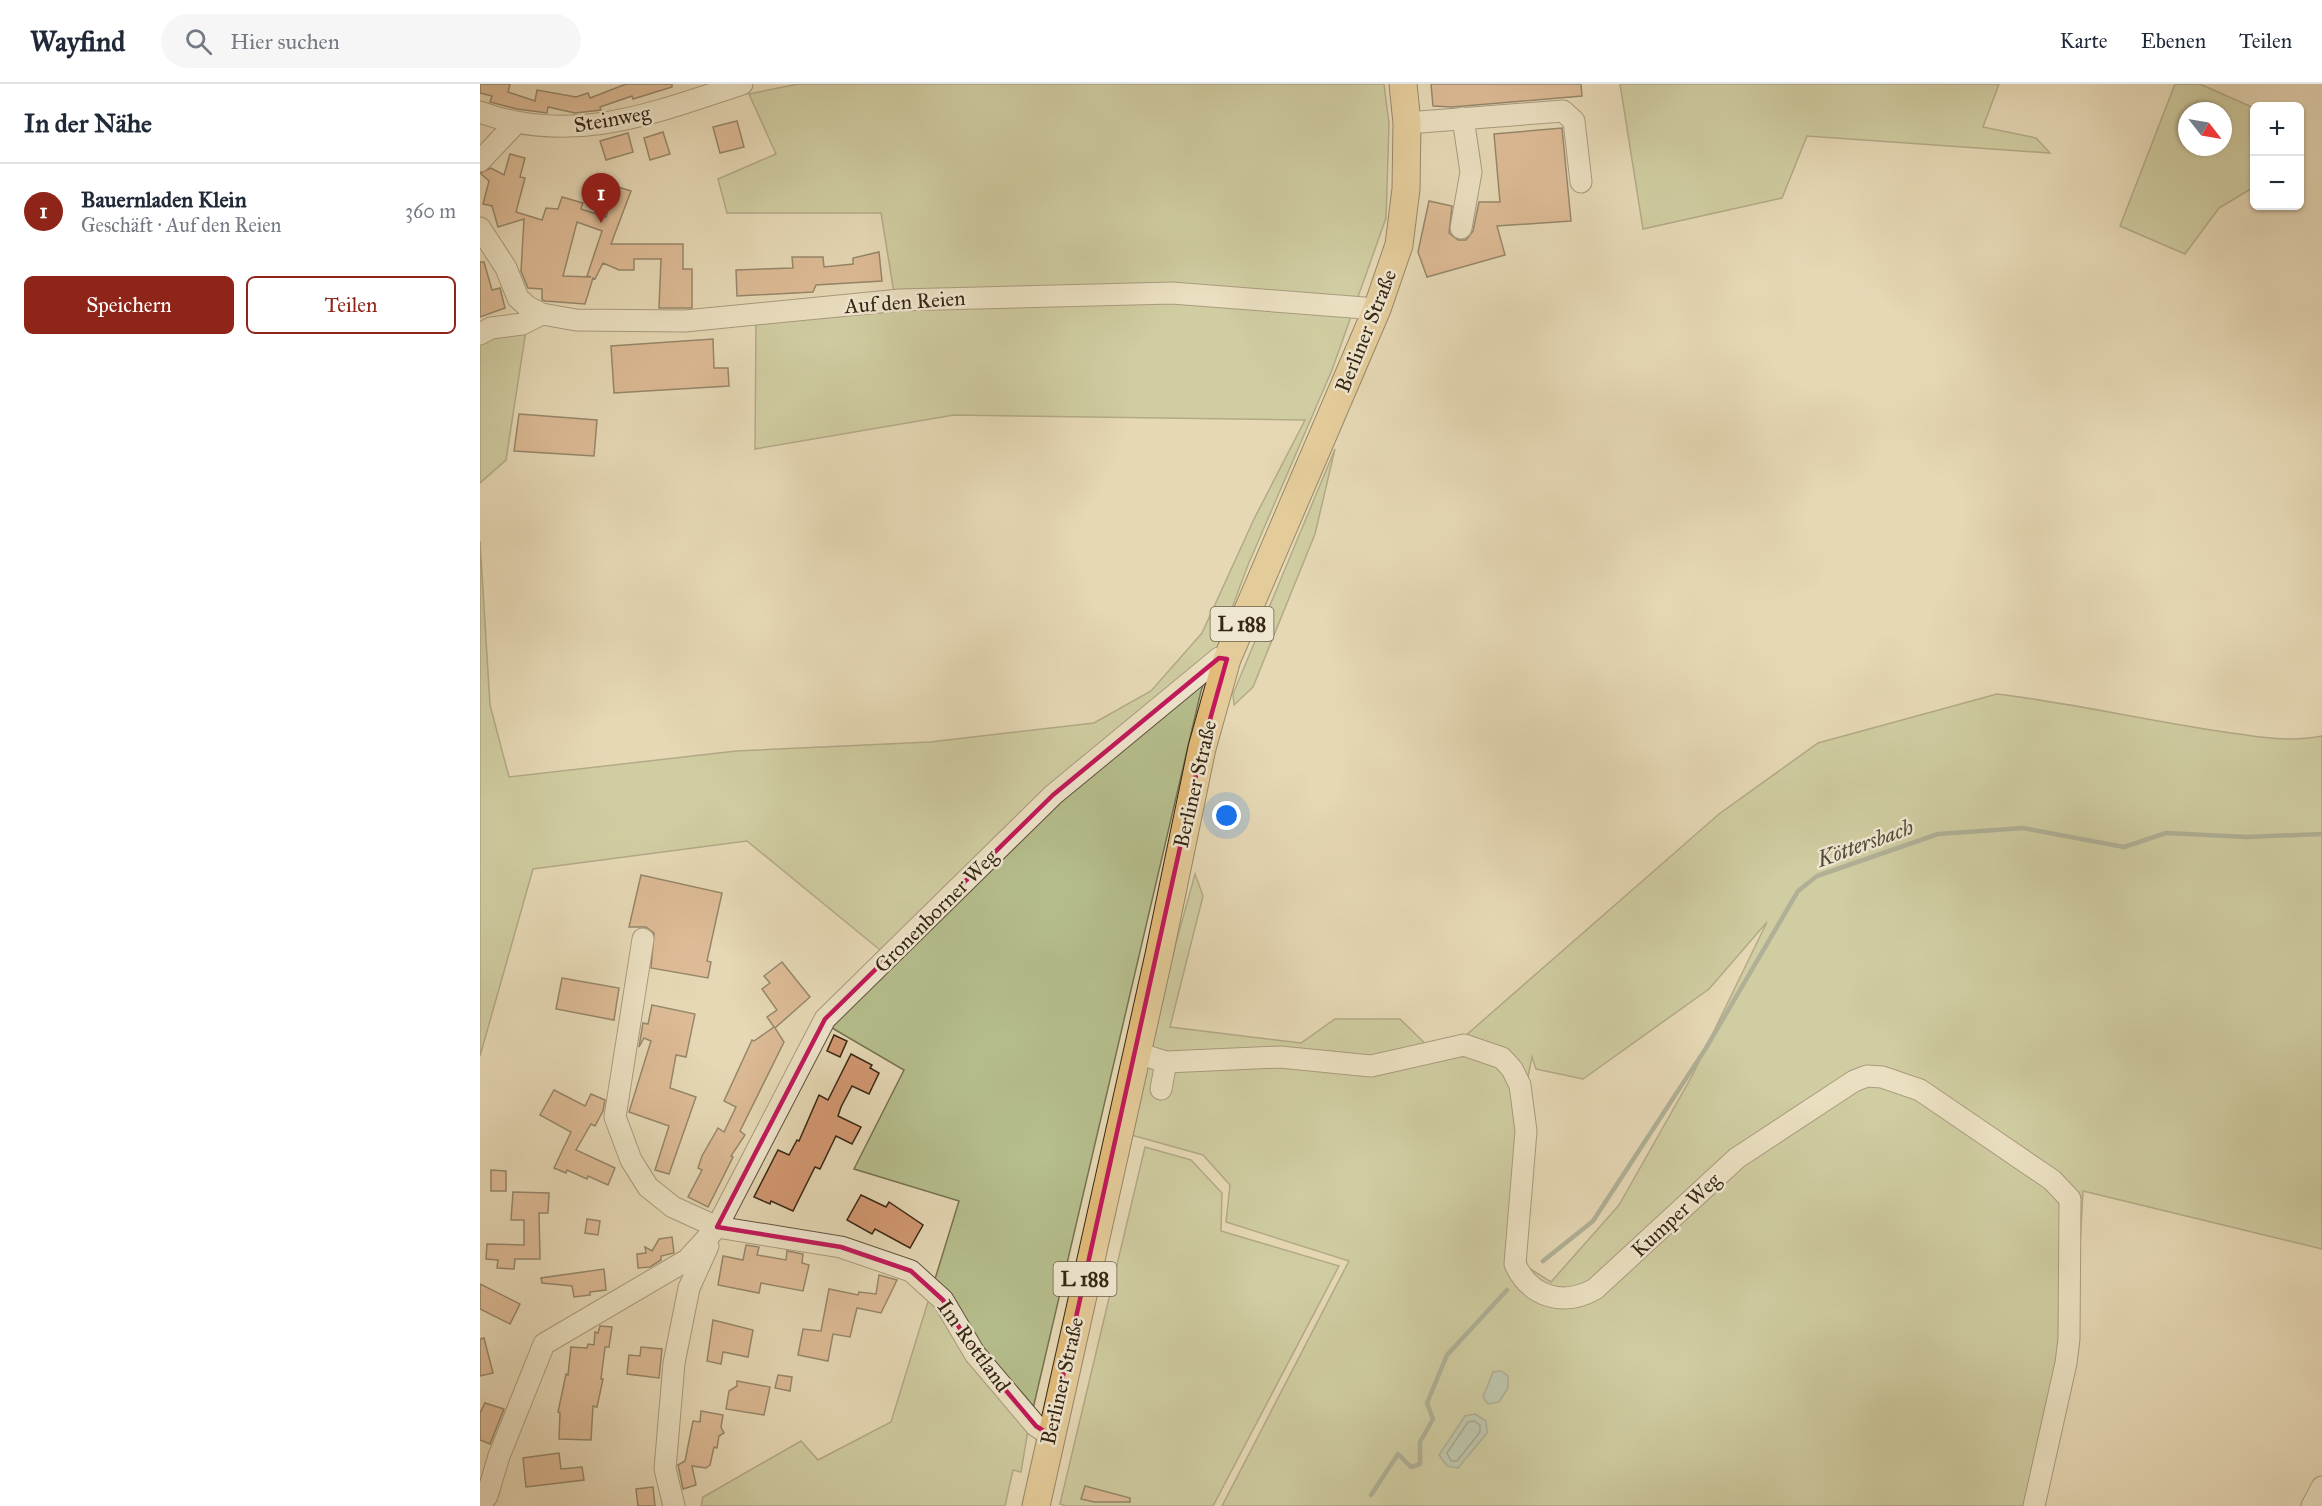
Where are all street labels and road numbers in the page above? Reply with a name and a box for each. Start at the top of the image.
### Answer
street label: Steinweg [572,99,653,139]
street label: Berliner Straße [1330,266,1403,396]
street label: Auf den Reien [843,285,966,319]
road number: L 188 [1210,607,1274,641]
street label: Berliner Straße [1168,717,1222,850]
street label: Gronenborner Weg [869,844,1003,978]
street label: Kumper Weg [1626,1167,1726,1263]
road number: L 188 [1054,1262,1116,1296]
street label: Im Rottland [932,1295,1016,1398]
street label: Berliner Straße [1035,1314,1089,1447]

